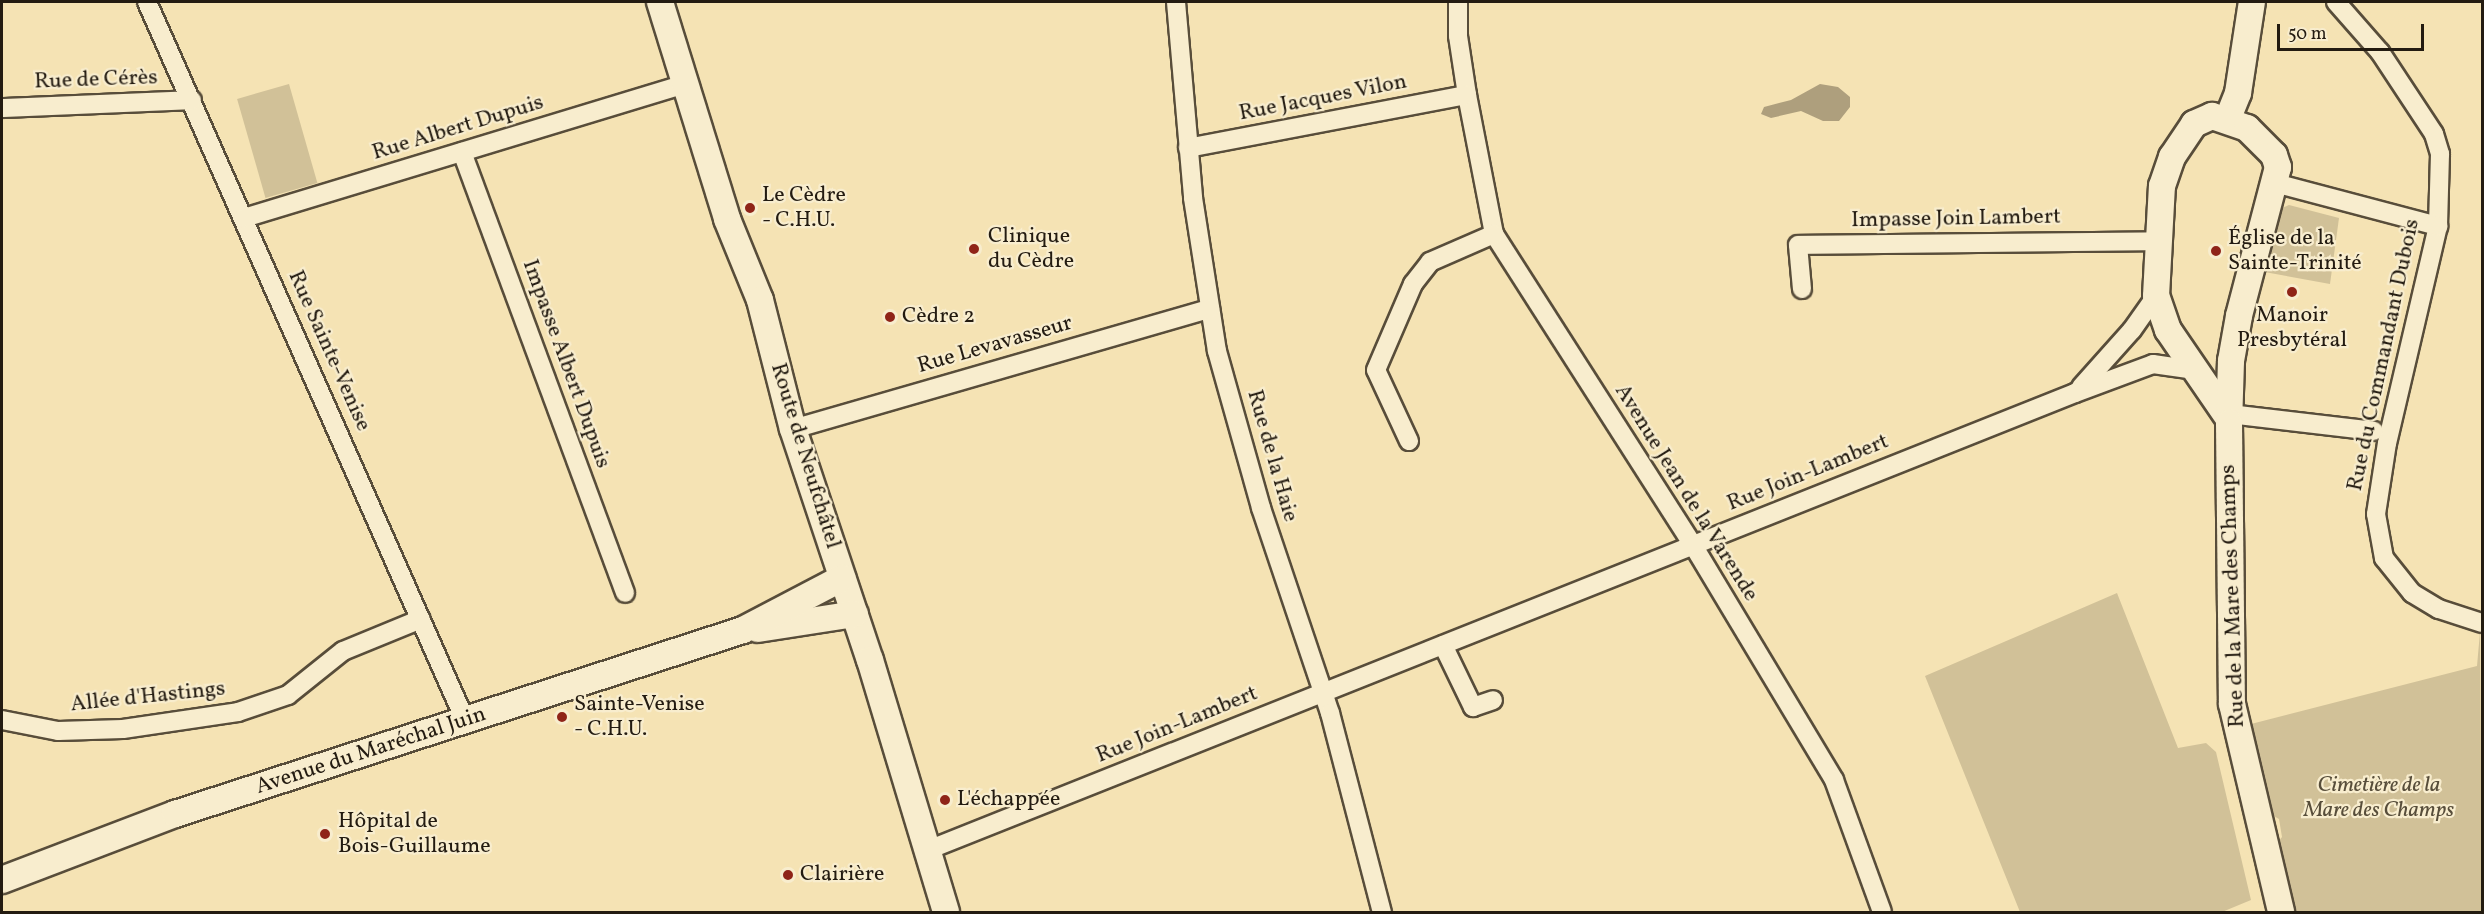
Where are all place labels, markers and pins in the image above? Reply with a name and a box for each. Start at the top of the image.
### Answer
place label: Le Cèdre - C.H.U. [762,182,846,234]
marker: Le Cèdre - C.H.U. [743,201,757,215]
place label: Clinique du Cèdre [988,223,1074,274]
place label: Église de la Sainte-Trinité [2228,225,2362,276]
marker: Clinique du Cèdre [965,240,983,258]
marker: Église de la Sainte-Trinité [2209,244,2223,258]
marker: Manoir Presbytéral [2285,285,2299,299]
place label: Manoir Presbytéral [2237,302,2347,354]
place label: Cèdre 2 [902,304,975,330]
marker: Cèdre 2 [883,310,897,324]
place label: Sainte-Venise - C.H.U. [574,691,705,742]
marker: Sainte-Venise - C.H.U. [555,710,569,724]
place label: L'échappée [957,787,1060,813]
marker: L'échappée [938,793,952,807]
place label: Hôpital de Bois-Guillaume [338,808,491,860]
marker: Hôpital de Bois-Guillaume [316,825,334,843]
place label: Clairière [800,862,884,888]
marker: Clairière [781,868,795,882]

